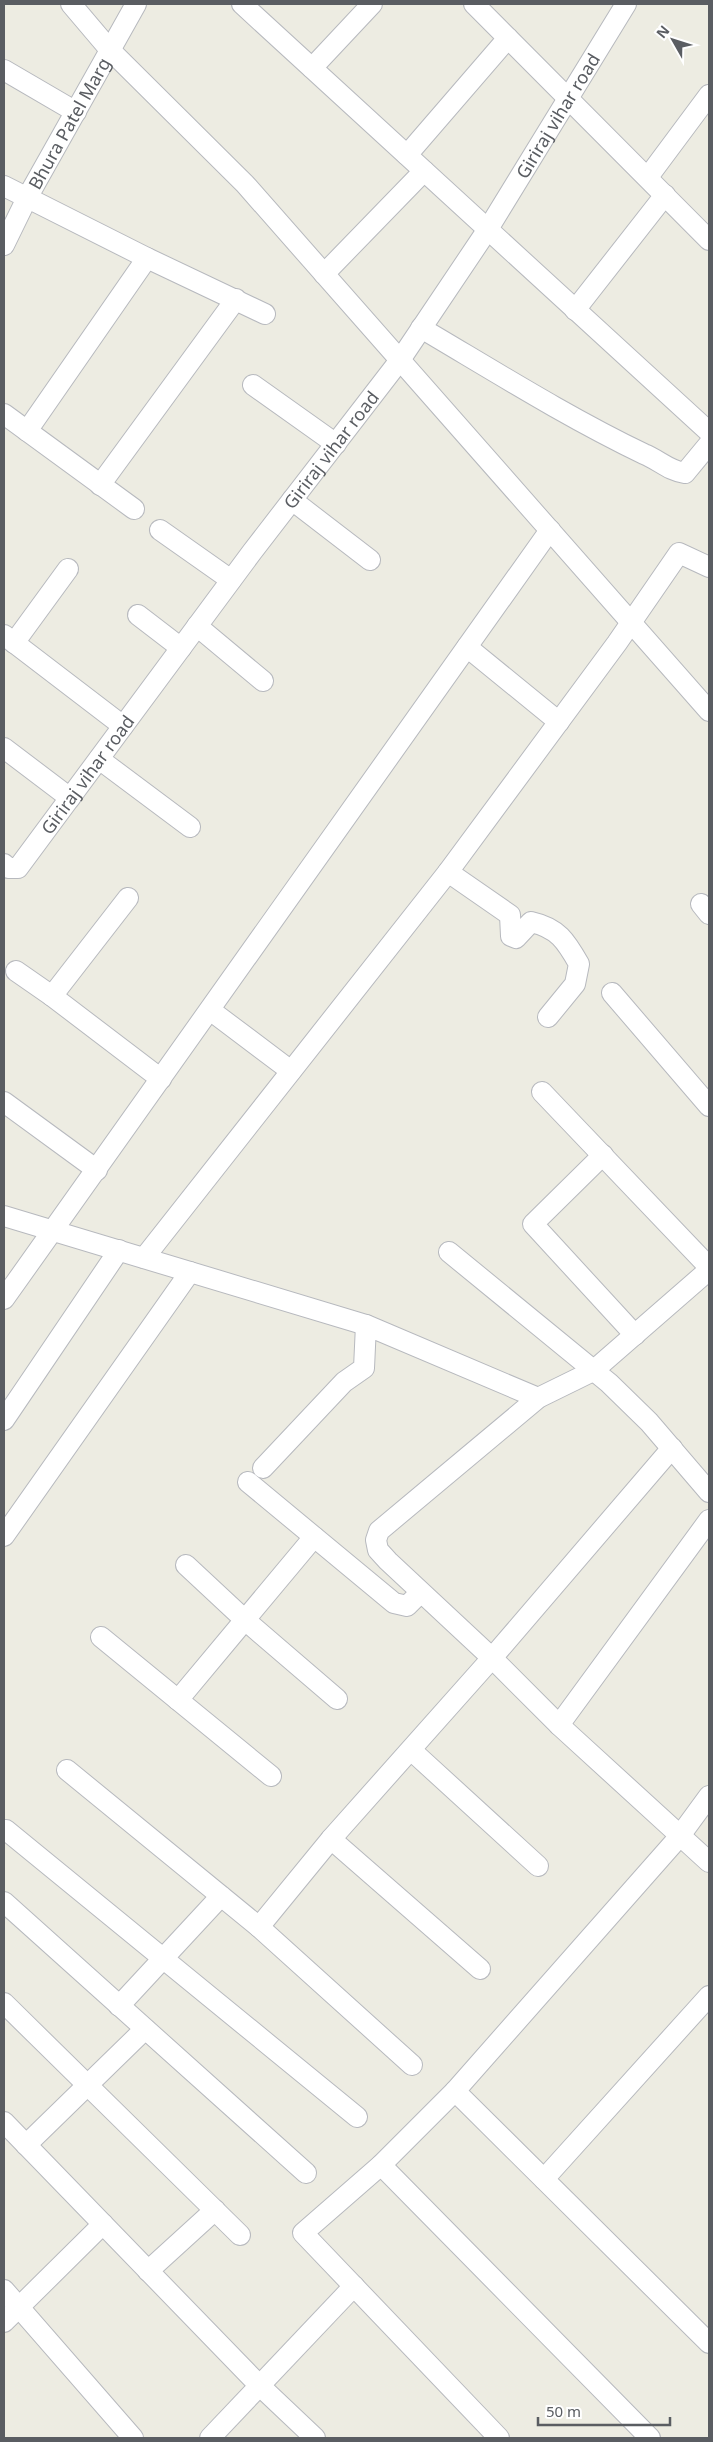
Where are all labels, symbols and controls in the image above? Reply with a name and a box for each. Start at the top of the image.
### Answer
north arrow [648,15,698,65]
text: N [652,21,673,42]
street label: Giriraj vihar road [510,49,605,183]
street label: Bhura Patel Marg [22,53,116,194]
street label: Giriraj vihar road [278,386,384,514]
street label: Giriraj vihar road [35,710,139,839]
scale bar [538,2394,670,2426]
text: 50 m [546,2401,581,2421]

